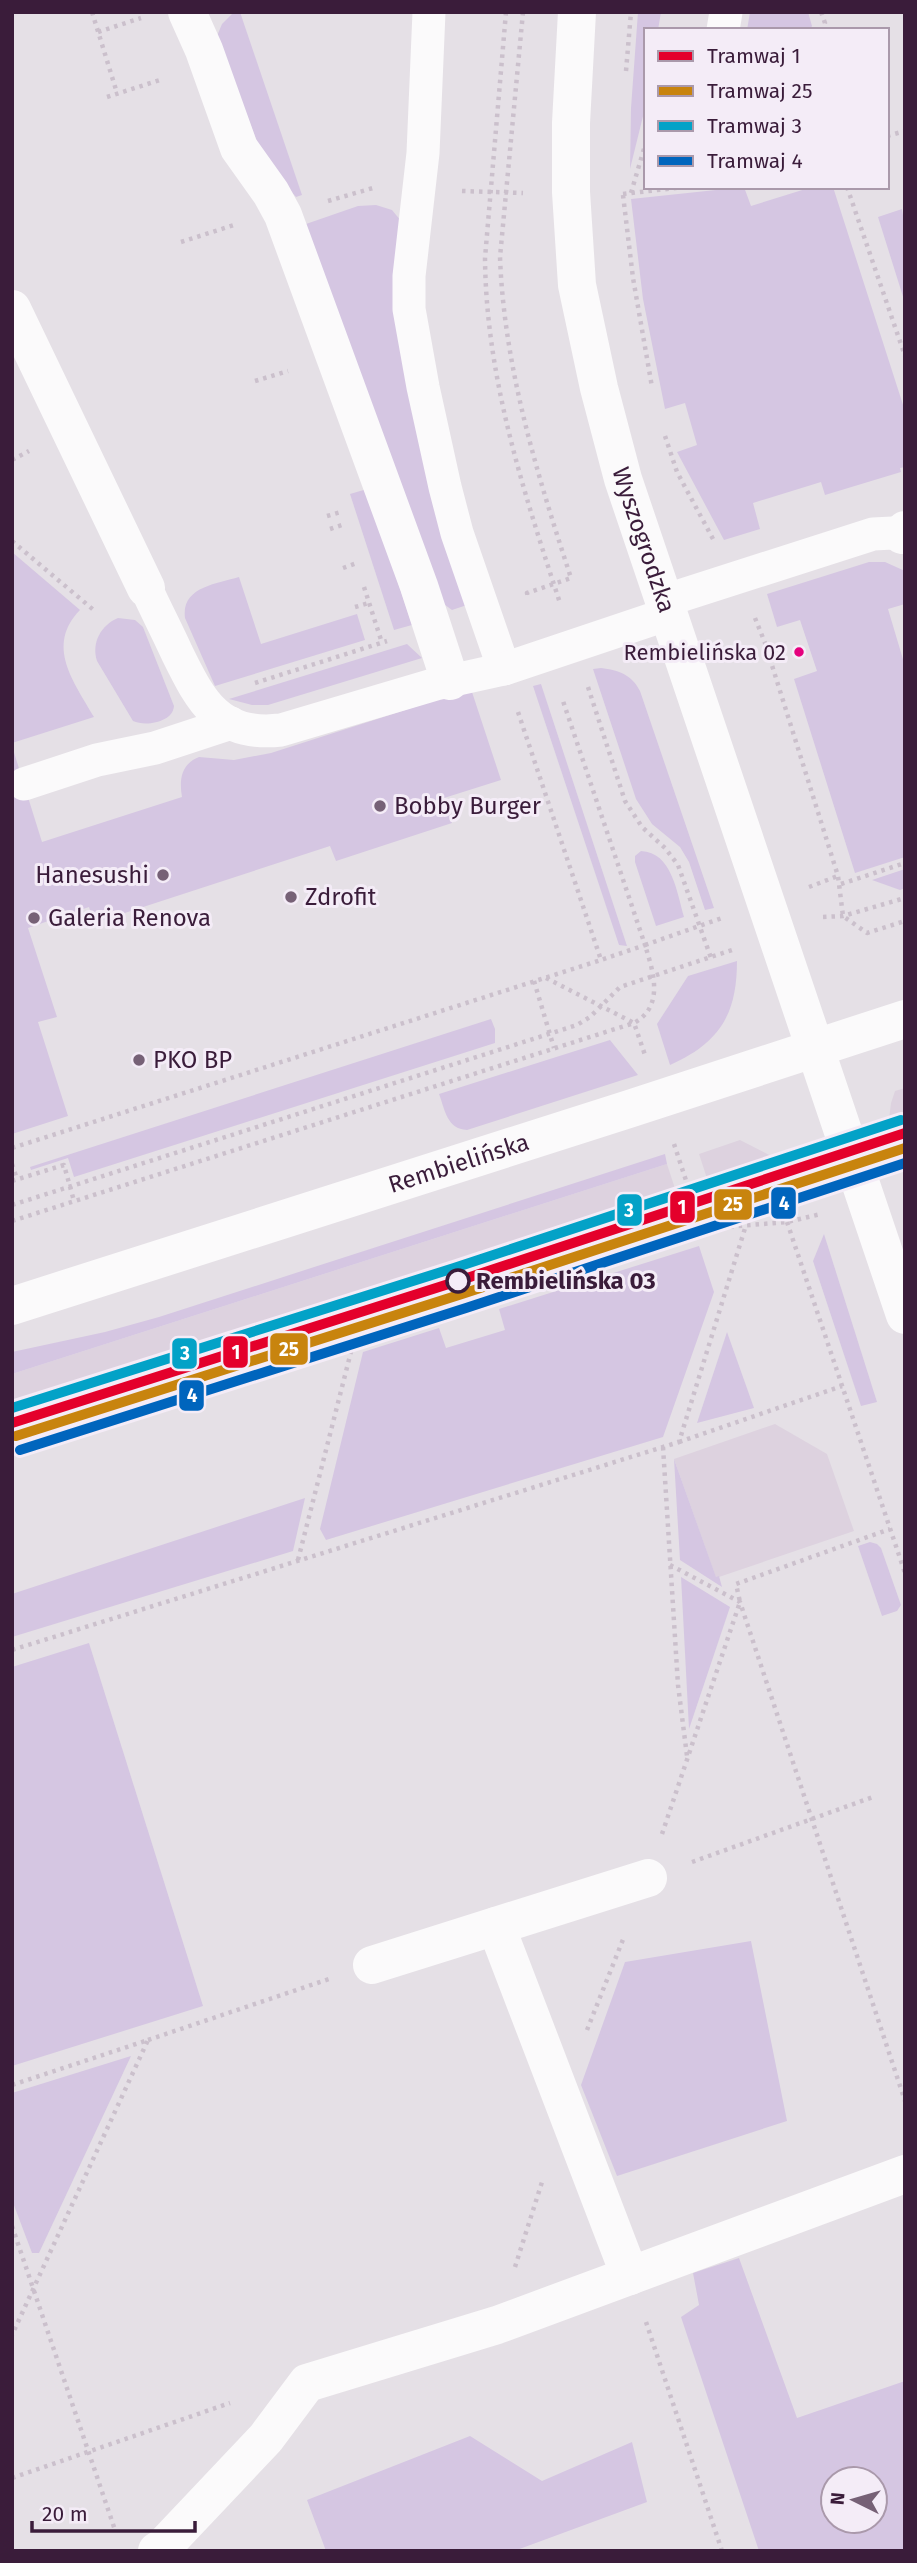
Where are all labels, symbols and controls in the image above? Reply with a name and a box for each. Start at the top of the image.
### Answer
legend [644,28,889,189]
text: Tramwaj 1 [707,43,801,69]
text: Tramwaj 25 [707,78,812,104]
text: Tramwaj 3 [707,113,802,139]
text: Tramwaj 4 [707,148,803,174]
street label: Wyszogrodzka [606,464,681,616]
place label: Rembielińska 02 [623,639,786,666]
marker: Rembielińska 02 [792,645,806,659]
place label: Bobby Burger [394,792,542,820]
marker: Bobby Burger [372,798,388,814]
place label: Hanesushi [35,861,149,889]
marker: Hanesushi [155,867,171,883]
place label: Zdrofit [305,883,377,911]
marker: Zdrofit [283,889,299,905]
place label: Galeria Renova [48,904,211,932]
marker: Galeria Renova [26,910,42,926]
place label: PKO BP [153,1046,232,1074]
marker: PKO BP [131,1052,147,1068]
street label: Rembielińska [385,1128,533,1199]
line badge: 4 [770,1186,797,1220]
line badge: 25 [713,1188,753,1221]
line badge: 1 [669,1190,696,1224]
text: 4 [779,1192,790,1215]
line badge: 3 [616,1193,643,1227]
text: 25 [723,1193,743,1216]
text: 1 [678,1196,686,1219]
text: 3 [623,1199,634,1222]
place label: Rembielińska 03 [476,1267,656,1295]
marker: Rembielińska 03 [446,1269,470,1293]
line badge: 25 [269,1332,309,1366]
line badge: 1 [222,1335,249,1369]
line badge: 3 [171,1337,198,1370]
text: 25 [279,1338,299,1361]
text: 1 [232,1341,240,1364]
text: 3 [179,1342,190,1365]
line badge: 4 [178,1379,205,1412]
text: 4 [187,1384,198,1407]
north arrow [819,2465,889,2535]
scale bar [32,2490,194,2534]
text: N [826,2491,850,2506]
text: 20 m [42,2501,88,2527]

